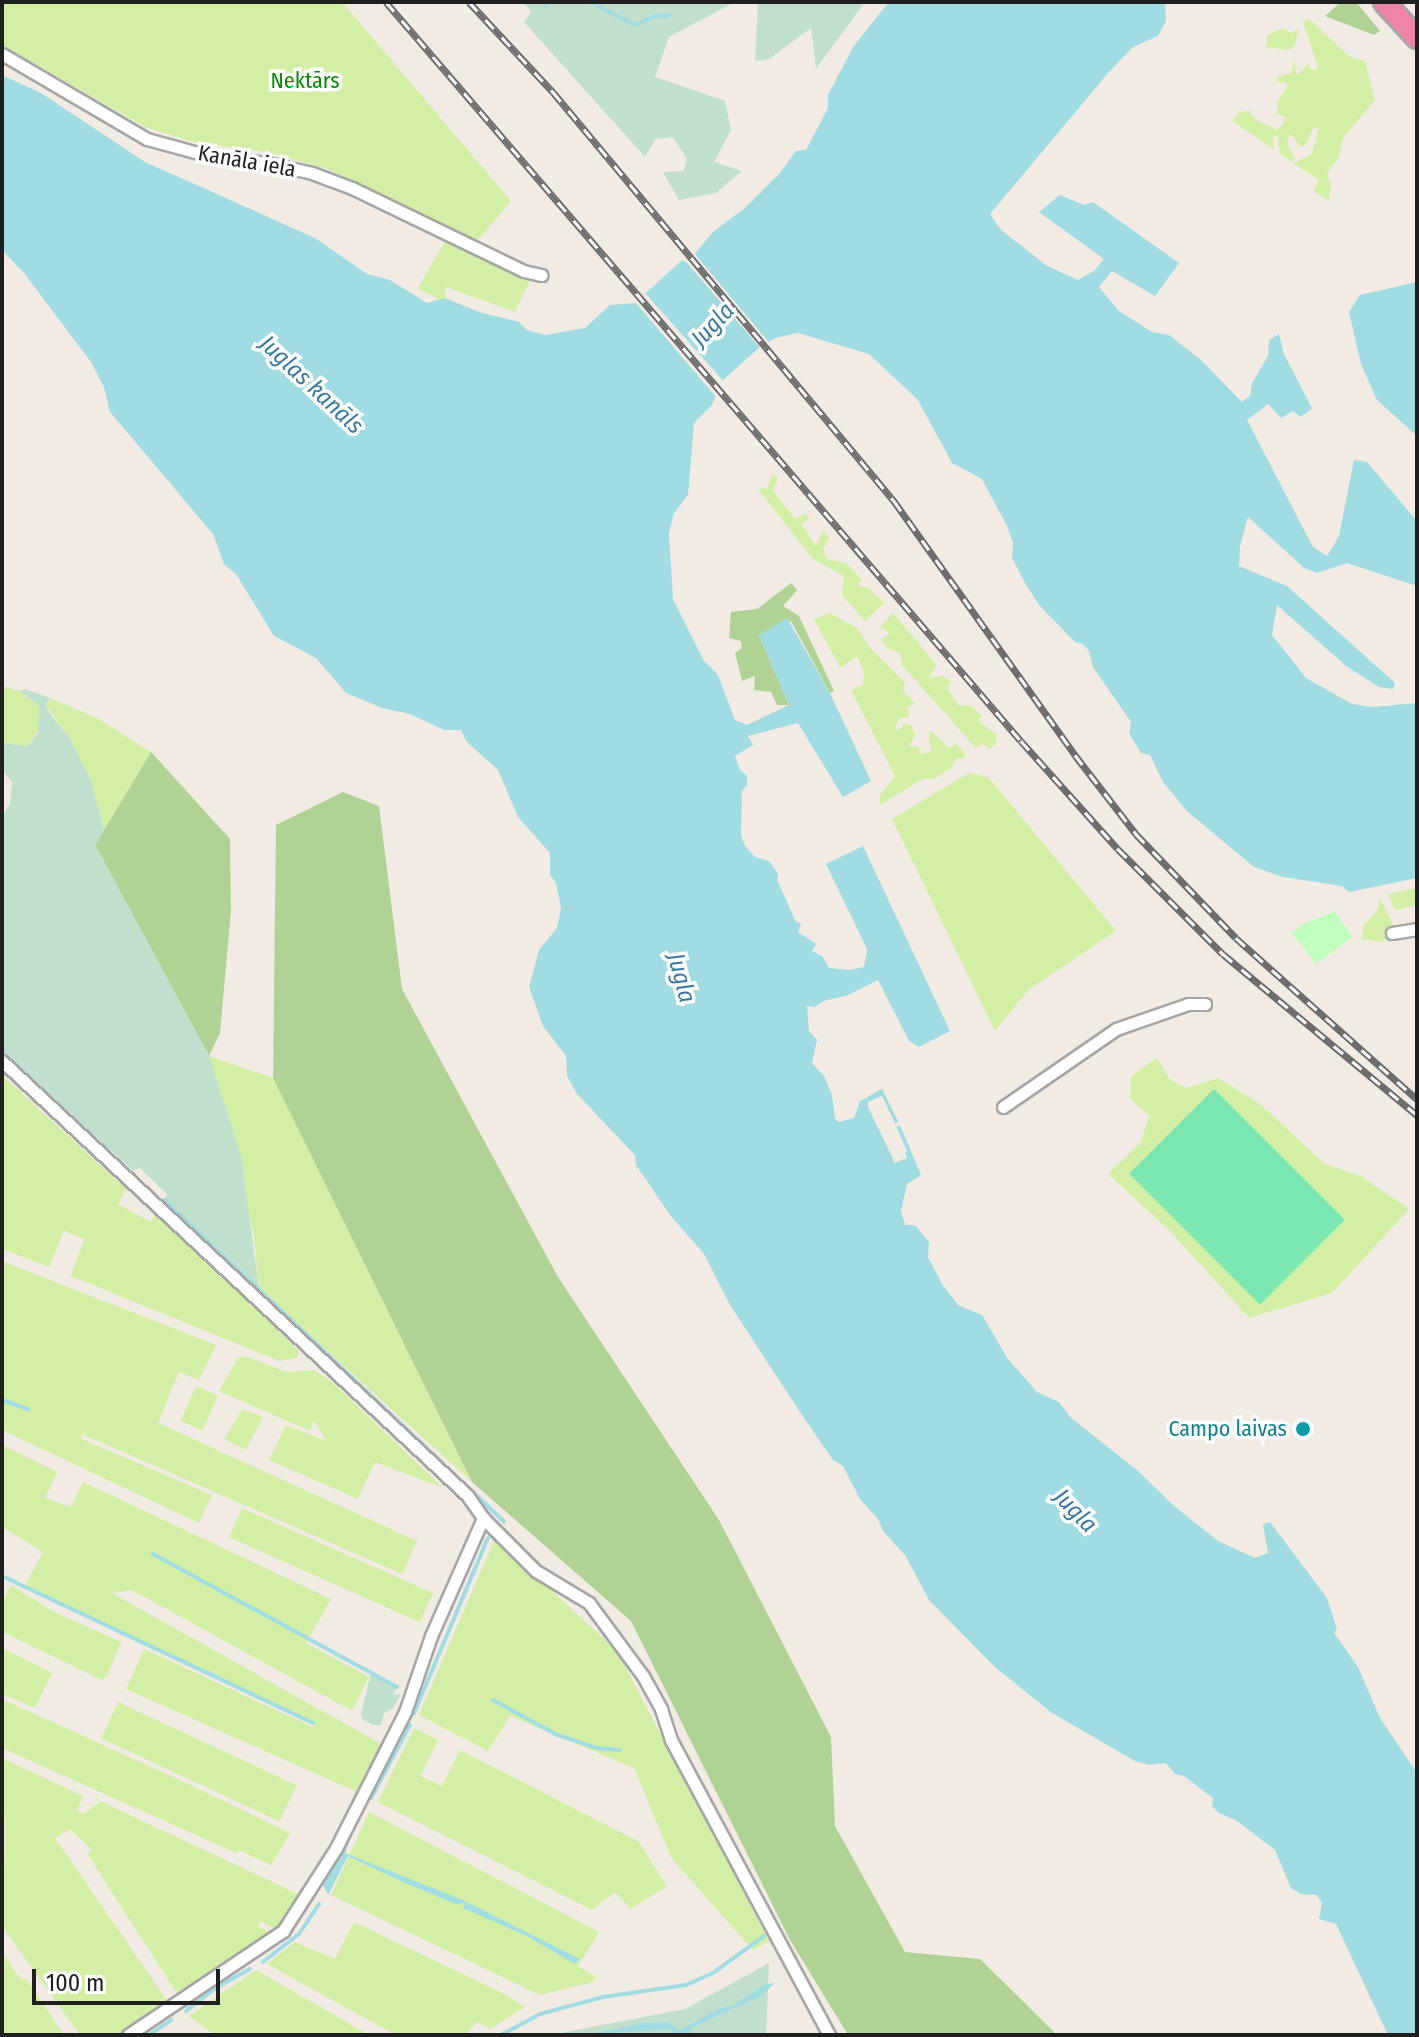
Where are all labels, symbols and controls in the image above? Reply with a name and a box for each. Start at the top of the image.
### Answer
park label: Nektārs [270,68,340,94]
street label: Kanāla iela [196,139,298,183]
water label: Jugla [685,297,741,353]
water label: Juglas kanāls [253,330,369,440]
water label: Jugla [661,950,701,1006]
place label: Campo laivas [1168,1416,1287,1442]
marker: Campo laivas [1294,1420,1312,1438]
water label: Jugla [1047,1483,1103,1539]
scale bar [36,1953,224,2003]
text: 100 m [46,1969,104,1997]

